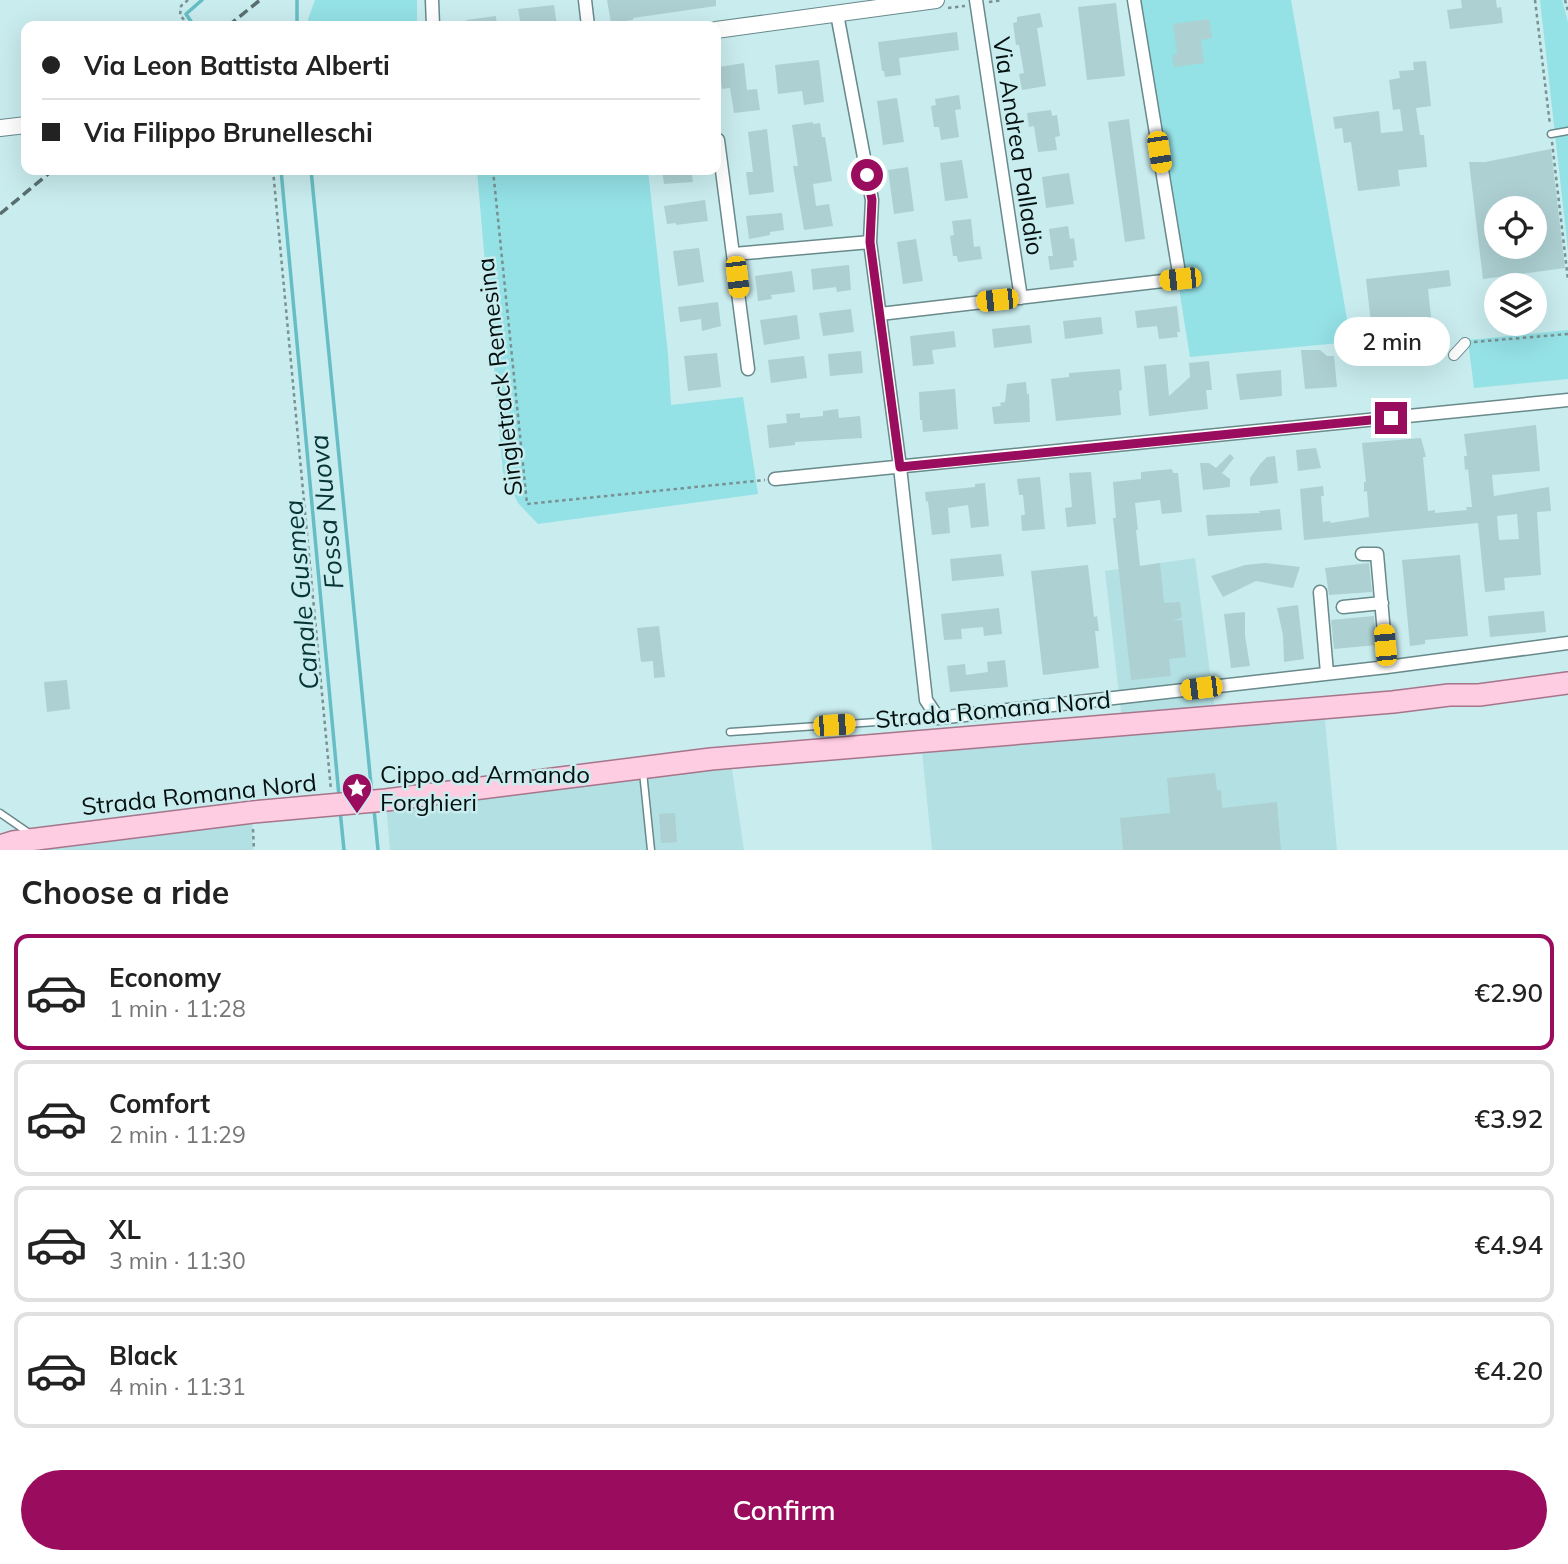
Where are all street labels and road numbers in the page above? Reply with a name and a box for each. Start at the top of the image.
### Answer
street label: Via Andrea Palladio [987,35,1051,257]
street label: Singletrack Remesina [470,256,528,498]
street label: Strada Romana Nord [874,684,1112,734]
street label: Strada Romana Nord [80,767,318,821]

